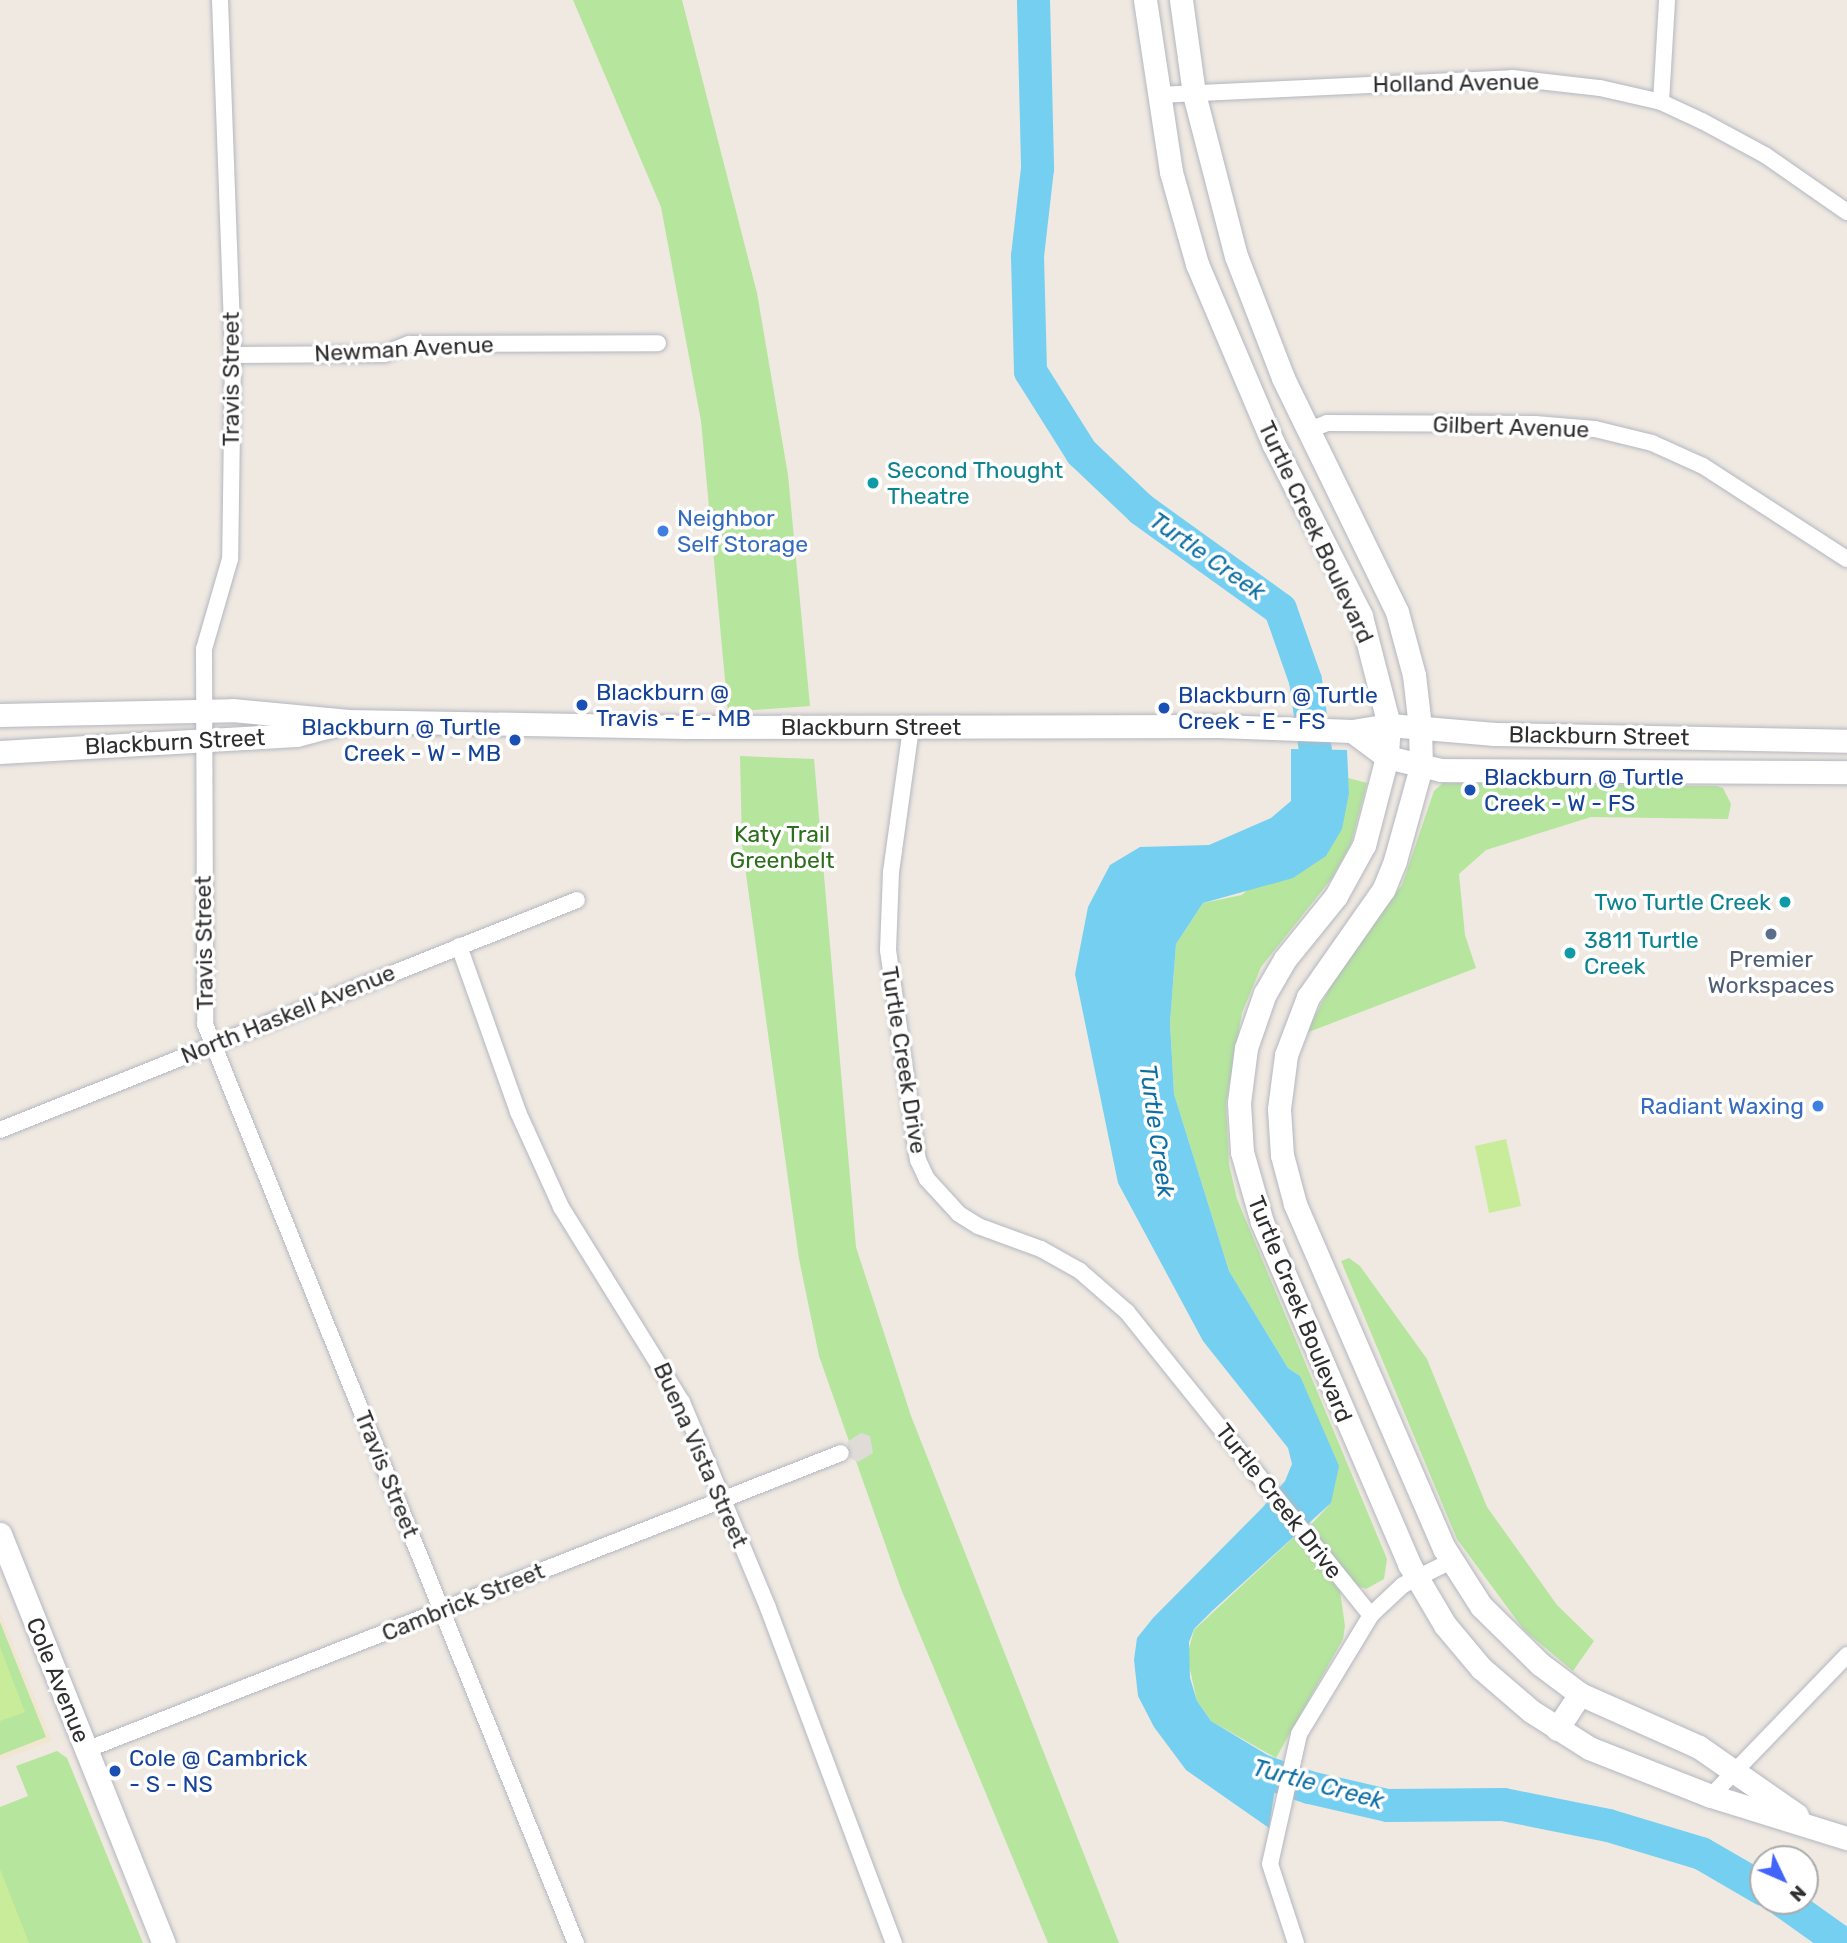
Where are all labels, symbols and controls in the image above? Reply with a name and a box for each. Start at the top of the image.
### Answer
street label: Holland Avenue [1372,68,1540,98]
street label: Travis Street [217,312,245,446]
street label: Newman Avenue [313,331,495,367]
street label: Gilbert Avenue [1432,410,1590,444]
street label: Turtle Creek Boulevard [1252,417,1380,647]
place label: Second Thought Theatre [887,456,1064,510]
marker: Second Thought Theatre [865,475,881,491]
place label: Neighbor Self Storage [677,504,809,558]
water label: Turtle Creek [1144,507,1270,607]
marker: Neighbor Self Storage [655,523,671,539]
place label: Blackburn @ Travis - E - MB [596,678,751,732]
place label: Blackburn @ Turtle Creek - E - FS [1178,681,1378,735]
marker: Blackburn @ Travis - E - MB [574,697,590,713]
marker: Blackburn @ Turtle Creek - E - FS [1156,700,1172,716]
place label: Blackburn @ Turtle Creek - W - MB [301,713,501,767]
street label: Blackburn Street [781,713,961,741]
street label: Blackburn Street [1508,721,1690,751]
street label: Blackburn Street [84,723,266,761]
marker: Blackburn @ Turtle Creek - W - MB [507,732,523,748]
place label: Blackburn @ Turtle Creek - W - FS [1484,763,1684,817]
marker: Blackburn @ Turtle Creek - W - FS [1462,782,1478,798]
park label: Katy Trail Greenbelt [729,820,835,874]
street label: Travis Street [189,875,219,1011]
place label: Two Turtle Creek [1594,888,1771,916]
marker: Two Turtle Creek [1777,894,1793,910]
place label: 3811 Turtle Creek [1584,926,1699,980]
marker: Premier Workspaces [1763,926,1779,942]
marker: 3811 Turtle Creek [1562,945,1578,961]
place label: Premier Workspaces [1708,945,1834,999]
street label: North Haskell Avenue [177,958,399,1070]
street label: Turtle Creek Drive [876,964,932,1156]
water label: Turtle Creek [1132,1062,1180,1200]
place label: Radiant Waxing [1640,1092,1804,1120]
marker: Radiant Waxing [1810,1098,1826,1114]
street label: Turtle Creek Boulevard [1242,1192,1358,1426]
street label: Buena Vista Street [648,1358,754,1552]
street label: Travis Street [349,1406,425,1542]
street label: Turtle Creek Drive [1210,1418,1348,1584]
street label: Cambrick Street [378,1557,548,1647]
street label: Cole Avenue [20,1613,96,1747]
place label: Cole @ Cambrick - S - NS [129,1744,307,1798]
water label: Turtle Creek [1249,1754,1387,1816]
marker: Cole @ Cambrick - S - NS [107,1763,123,1779]
north arrow [1749,1845,1819,1915]
text: N [1785,1881,1811,1906]

